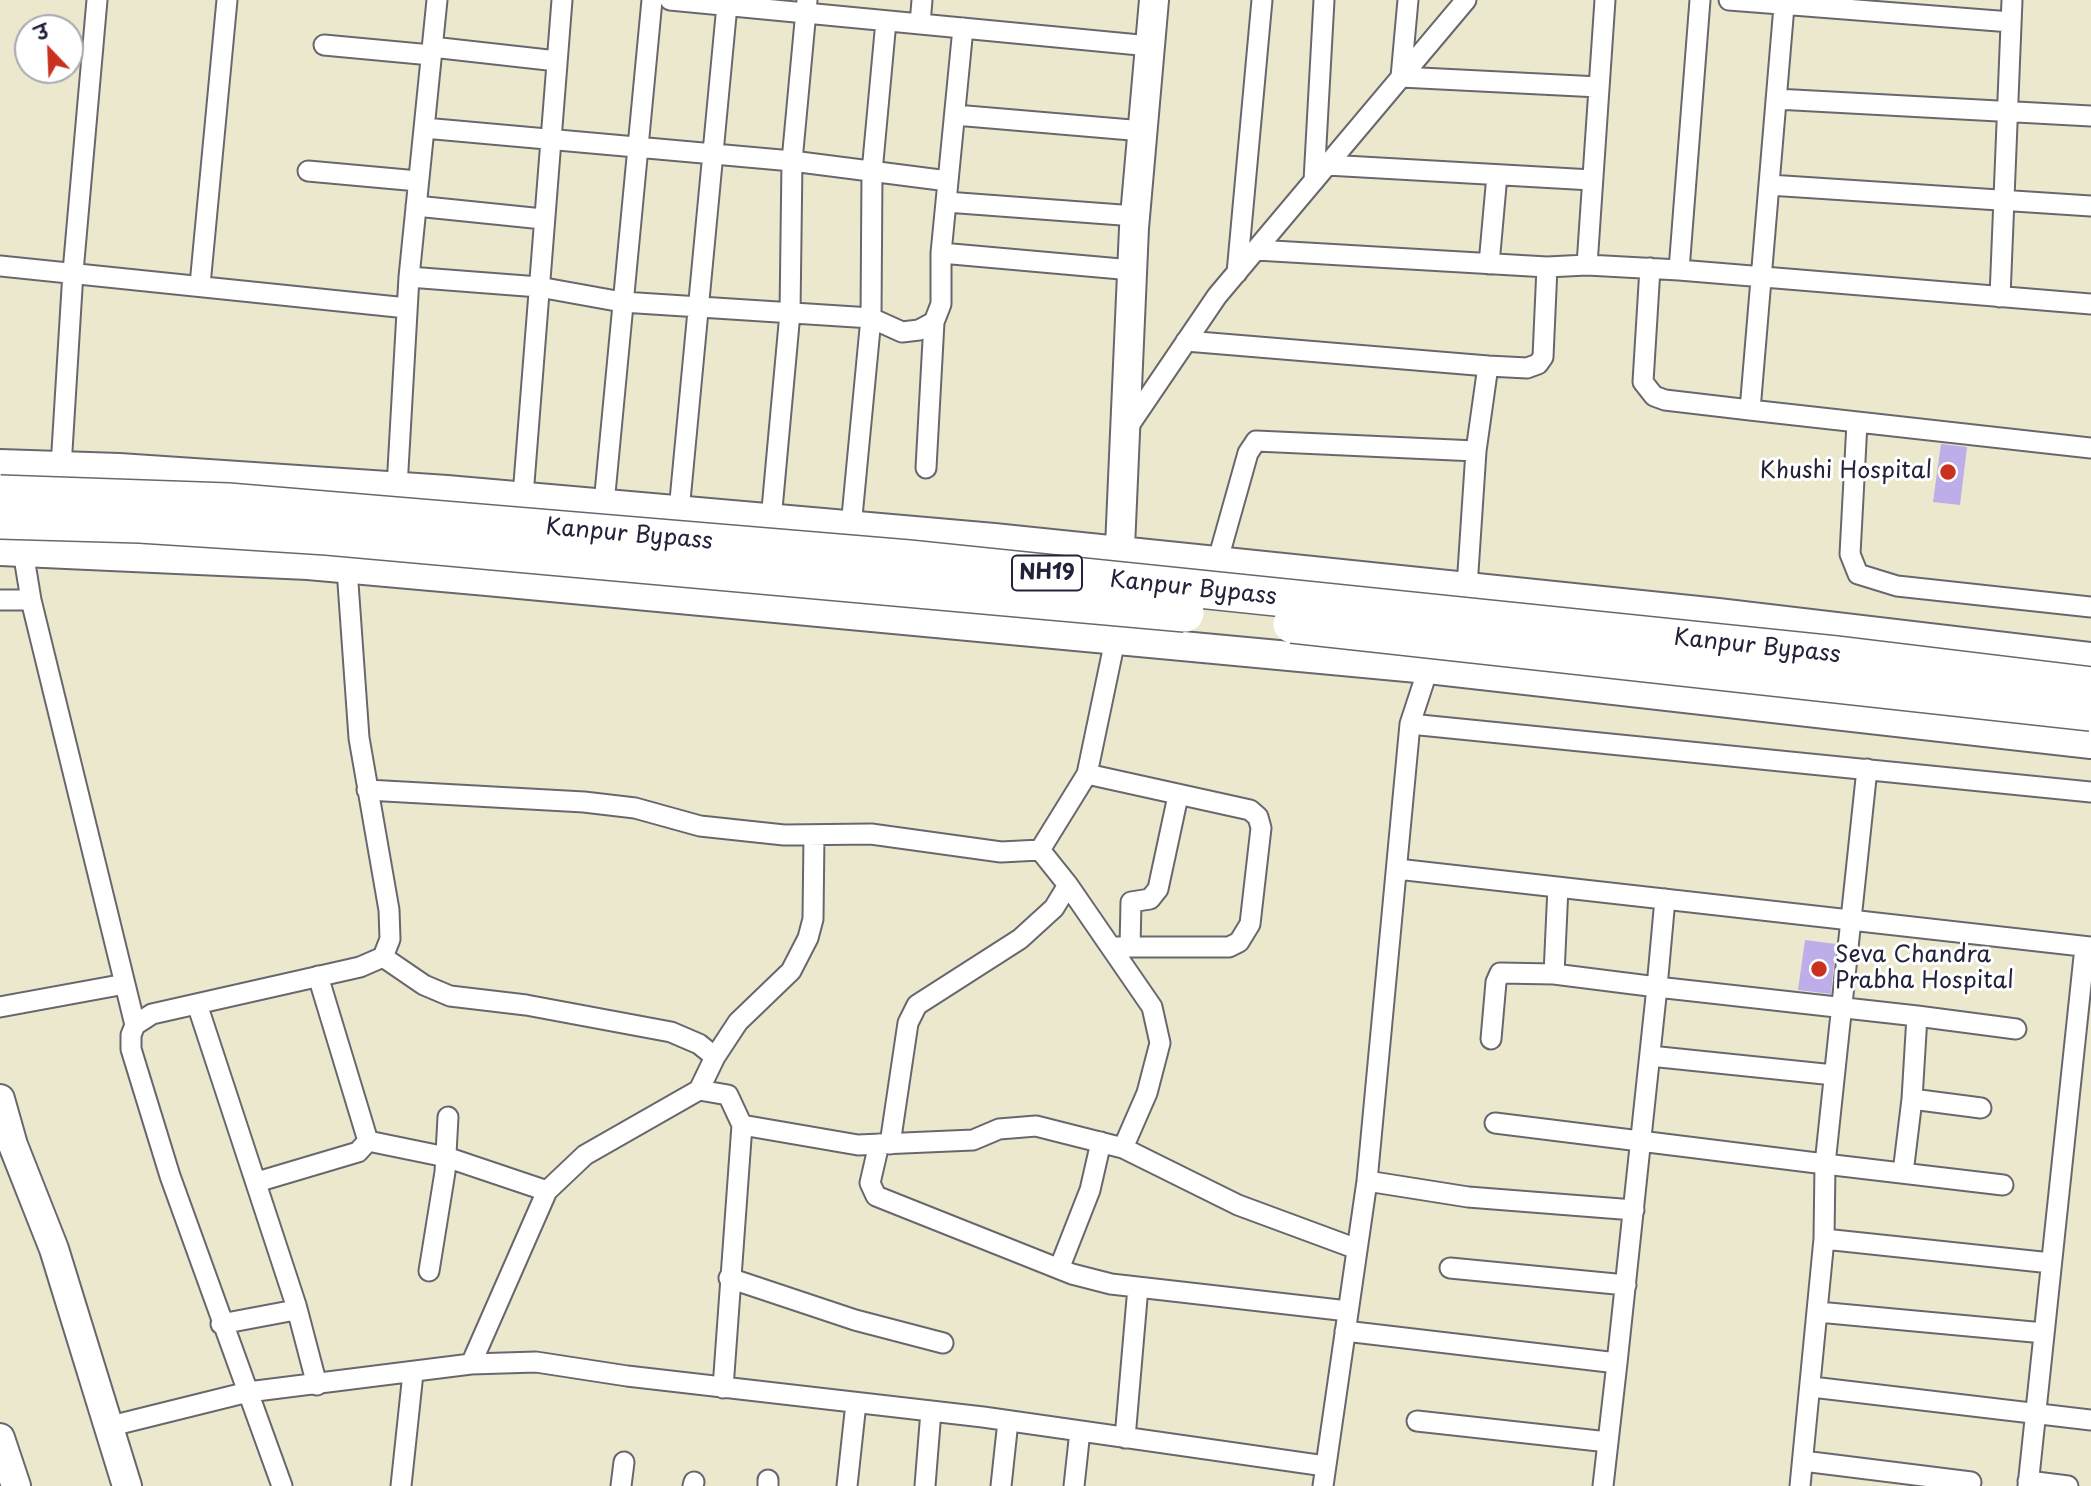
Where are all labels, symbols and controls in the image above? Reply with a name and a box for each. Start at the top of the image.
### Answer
north arrow [14,14,84,84]
text: उ [30,16,53,47]
place label: Khushi Hospital [1760,458,1932,486]
marker: Khushi Hospital [1938,462,1958,482]
street label: Kanpur Bypass [544,514,714,556]
road number: NH19 [1012,556,1082,590]
street label: Kanpur Bypass [1108,567,1278,611]
street label: Kanpur Bypass [1672,625,1842,669]
place label: Seva Chandra Prabha Hospital [1835,942,2014,996]
marker: Seva Chandra Prabha Hospital [1809,959,1829,979]

